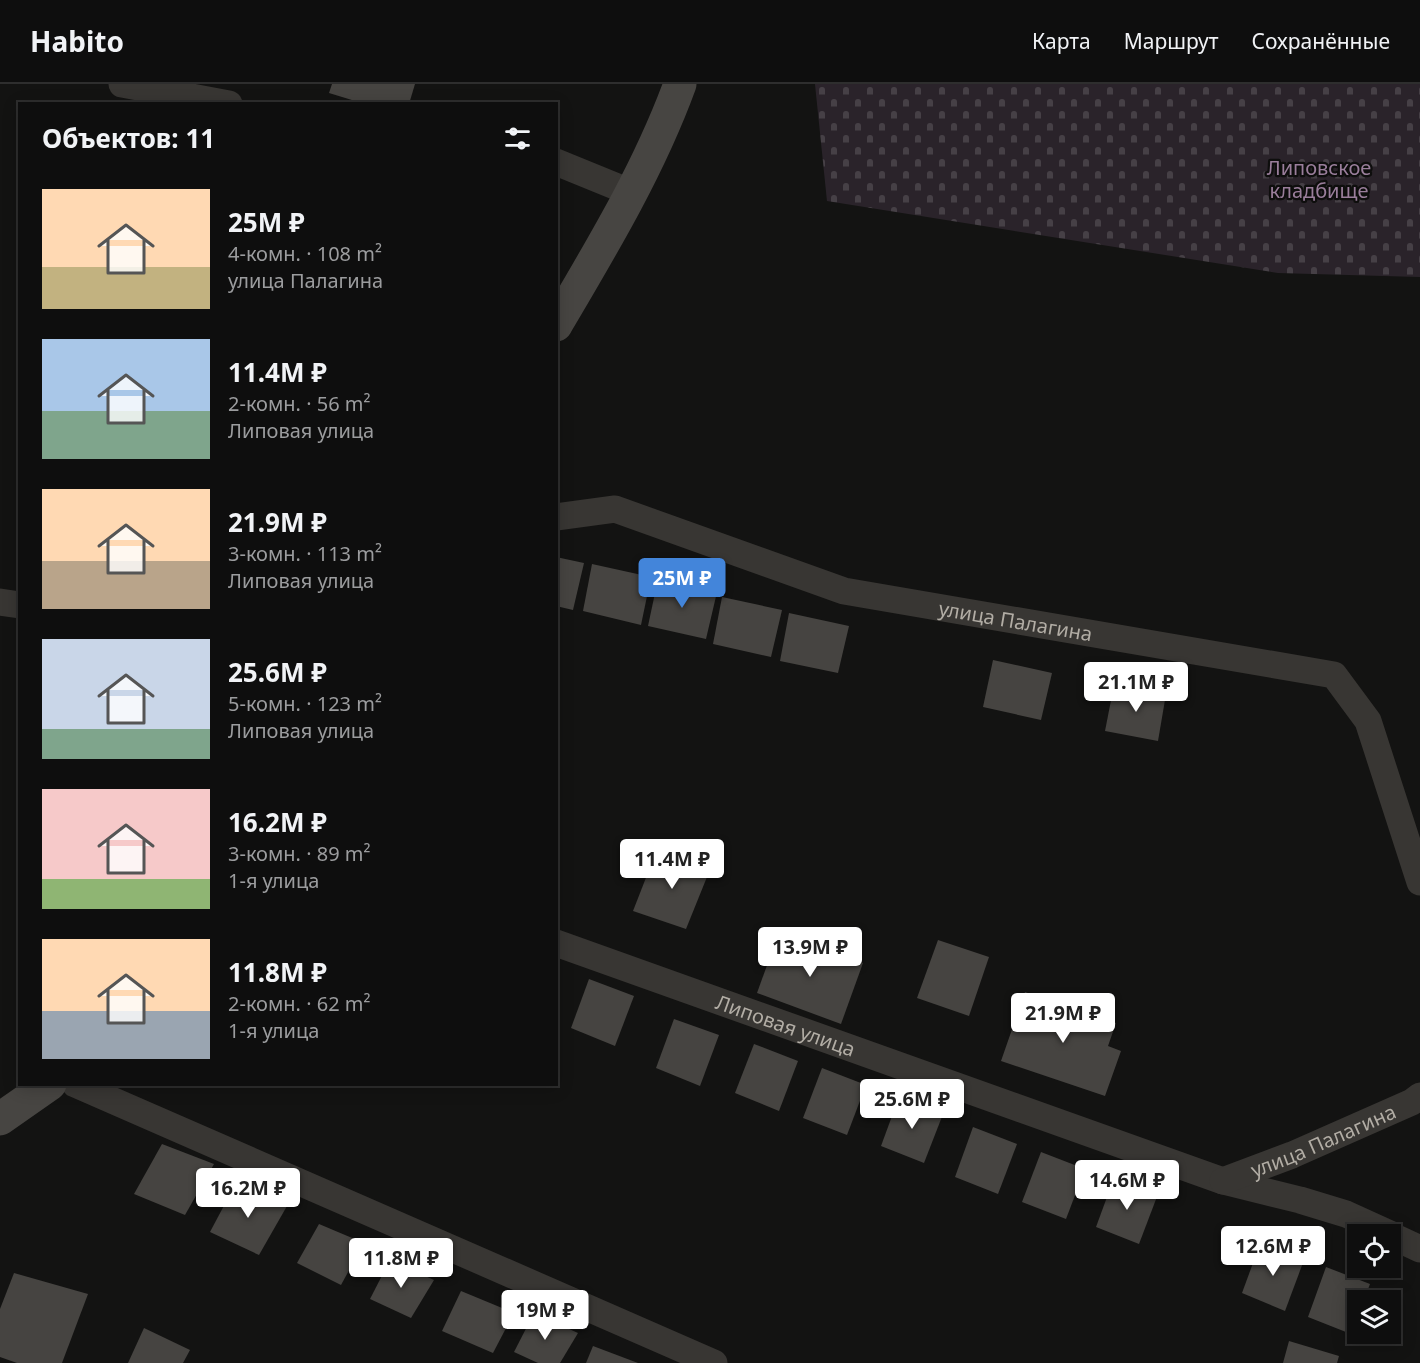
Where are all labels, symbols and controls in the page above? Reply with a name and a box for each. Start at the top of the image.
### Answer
text: Habito [30,22,124,60]
text: Карта [1032,27,1091,55]
text: Маршрут [1124,27,1219,55]
text: Сохранённые [1252,27,1390,55]
text: Объектов: 11 [42,120,215,156]
icon: filters [501,122,534,155]
park label: Липовское кладбище [1267,154,1371,204]
text: 25M ₽ [228,204,305,240]
icon: home [90,213,162,285]
text: 4-комн. · 108 m² [228,240,382,267]
text: улица Палагина [228,267,383,294]
text: 11.4M ₽ [228,354,327,390]
icon: home [90,363,162,435]
text: 2-комн. · 56 m² [228,390,371,417]
text: Липовая улица [228,417,374,444]
text: 21.9M ₽ [228,504,327,540]
icon: home [90,513,162,585]
text: 3-комн. · 113 m² [228,540,382,567]
pin: 25M ₽ [640,558,724,609]
text: 25M ₽ [653,564,711,591]
text: Липовая улица [228,567,374,594]
street label: улица Палагина [937,594,1094,647]
text: 25.6M ₽ [228,654,327,690]
pin: 21.1M ₽ [1081,662,1191,713]
icon: home [90,663,162,735]
text: 21.1M ₽ [1098,668,1174,695]
text: 5-комн. · 123 m² [228,690,382,717]
text: Липовая улица [228,717,374,744]
text: 16.2M ₽ [228,804,327,840]
icon: home [90,813,162,885]
pin: 11.4M ₽ [617,839,727,890]
text: 3-комн. · 89 m² [228,840,371,867]
text: 11.4M ₽ [634,845,710,872]
text: 1-я улица [228,867,319,894]
pin: 13.9M ₽ [755,927,865,978]
text: 13.9M ₽ [772,933,848,960]
text: 11.8M ₽ [228,954,327,990]
icon: home [90,963,162,1035]
street label: Липовая улица [712,988,859,1062]
text: 2-комн. · 62 m² [228,990,371,1017]
pin: 21.9M ₽ [1008,993,1118,1044]
text: 21.9M ₽ [1025,999,1101,1026]
text: 1-я улица [228,1017,319,1044]
pin: 25.6M ₽ [857,1079,967,1130]
text: 25.6M ₽ [874,1085,950,1112]
street label: улица Палагина [1247,1097,1400,1183]
pin: 14.6M ₽ [1072,1160,1182,1211]
text: 14.6M ₽ [1089,1166,1165,1193]
pin: 16.2M ₽ [193,1168,303,1219]
text: 16.2M ₽ [210,1174,286,1201]
map controls [1347,1224,1401,1344]
button: locate [1347,1224,1401,1278]
pin: 12.6M ₽ [1218,1226,1328,1277]
text: 12.6M ₽ [1235,1232,1311,1259]
pin: 11.8M ₽ [346,1238,456,1289]
text: 11.8M ₽ [363,1244,439,1271]
pin: 19M ₽ [503,1290,587,1341]
button: layers [1347,1290,1401,1344]
text: 19M ₽ [516,1296,574,1323]

